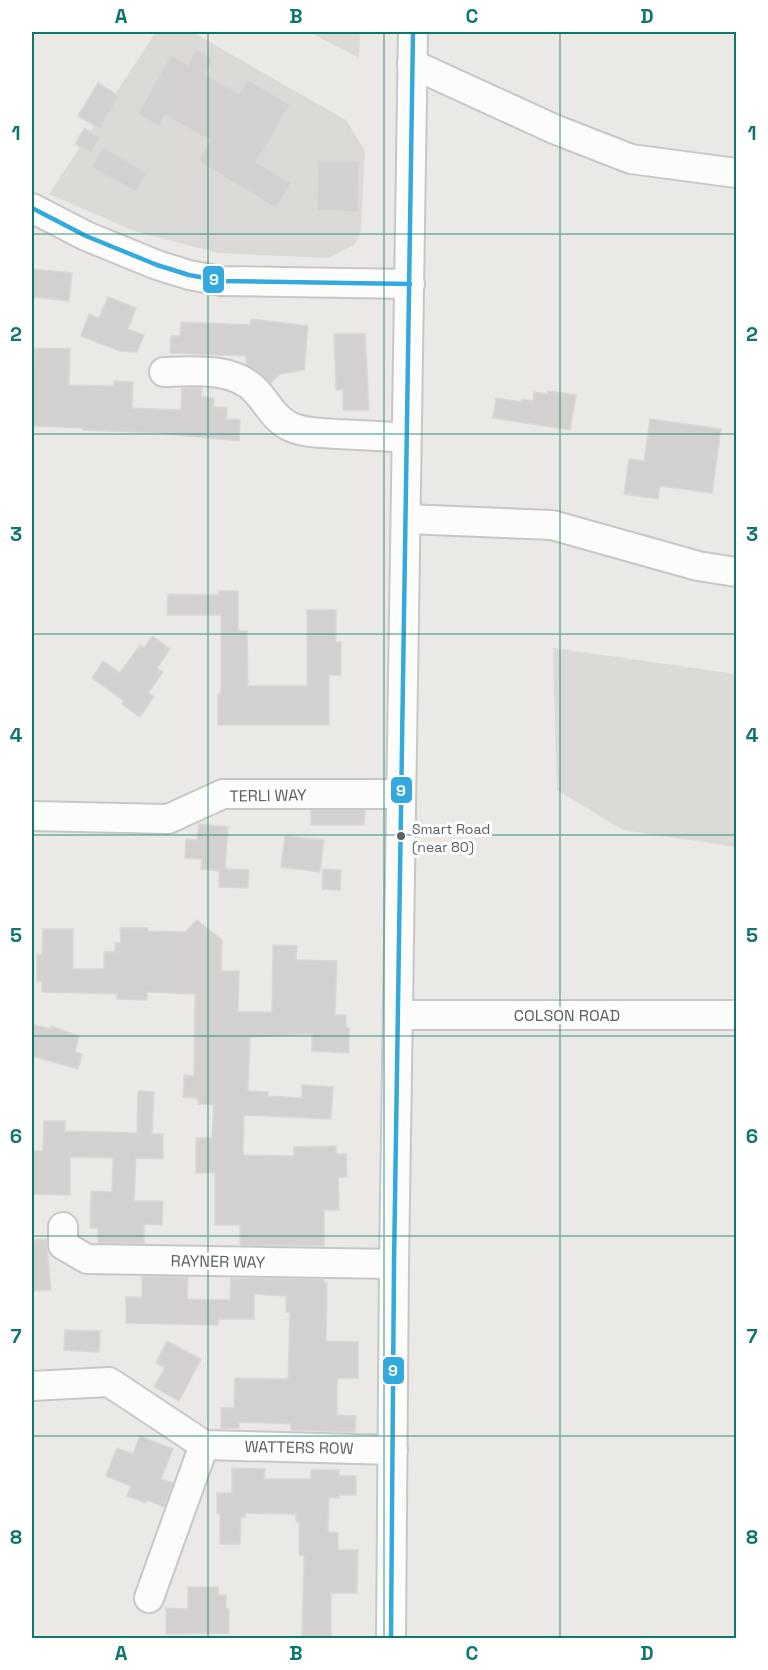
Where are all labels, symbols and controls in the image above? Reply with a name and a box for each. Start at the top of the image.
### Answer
text: A [115,3,128,29]
text: B [289,3,303,29]
text: C [466,3,479,29]
text: D [640,3,654,29]
text: 1 [11,120,21,146]
text: 1 [747,120,757,146]
line badge: 9 [202,265,225,294]
text: 9 [209,269,219,290]
text: 2 [10,321,22,347]
text: 2 [746,321,758,347]
text: 3 [10,521,22,547]
text: 3 [746,521,758,547]
text: 4 [10,722,23,748]
text: 4 [746,722,759,748]
line badge: 9 [390,776,413,804]
text: 9 [396,780,406,801]
street label: TERLI WAY [229,784,307,807]
place label: Smart Road (near 80) [412,820,490,856]
marker: Smart Road (near 80) [395,830,407,842]
text: 5 [10,922,22,948]
text: 5 [746,922,758,948]
street label: COLSON ROAD [514,1005,620,1026]
text: 6 [10,1123,22,1149]
text: 6 [746,1123,758,1149]
street label: RAYNER WAY [170,1250,266,1273]
text: 7 [10,1323,22,1349]
text: 7 [746,1323,758,1349]
line badge: 9 [382,1356,405,1385]
text: 9 [388,1360,398,1381]
street label: WATTERS ROW [244,1436,354,1459]
text: 8 [10,1524,22,1550]
text: 8 [746,1524,758,1550]
text: A [115,1640,128,1666]
text: B [289,1640,303,1666]
text: C [466,1640,479,1666]
text: D [640,1640,654,1666]

